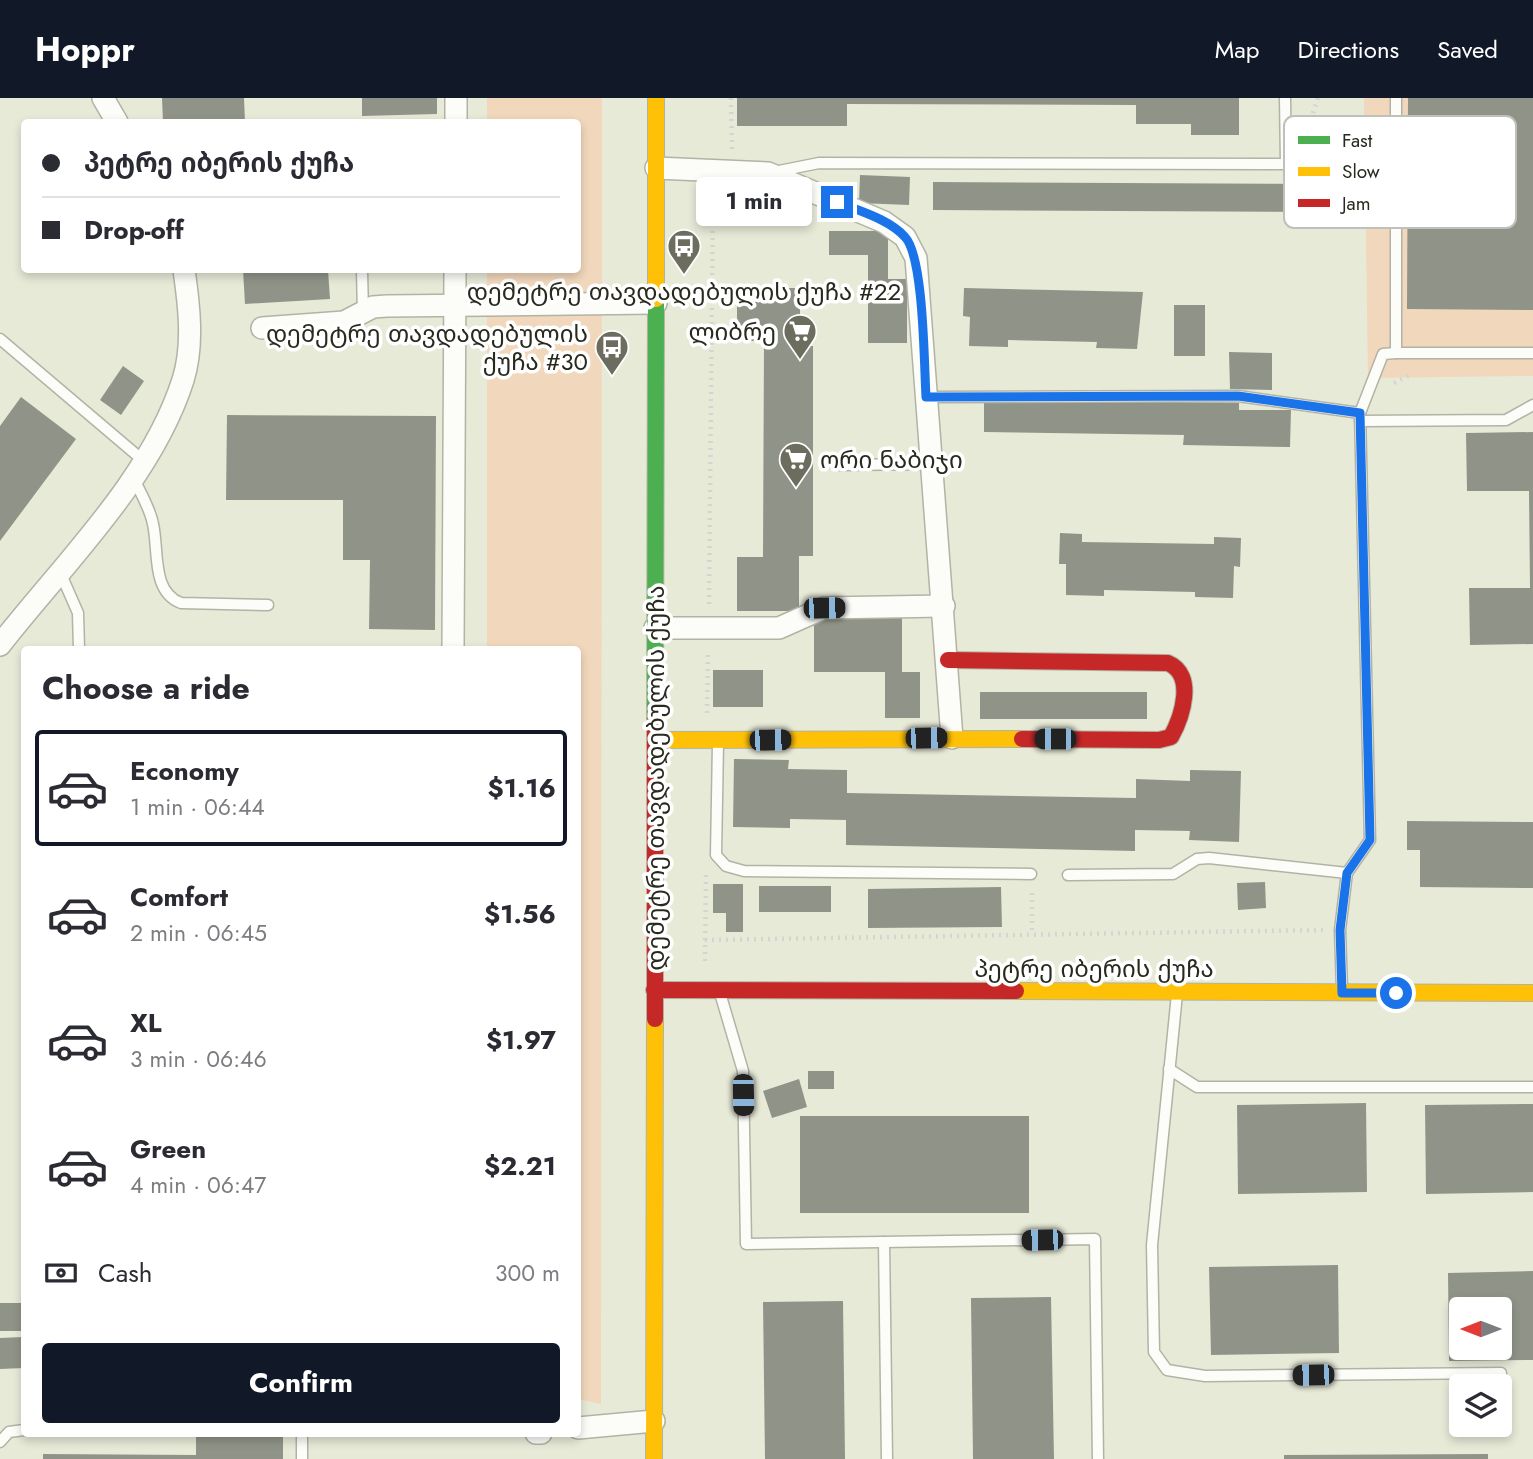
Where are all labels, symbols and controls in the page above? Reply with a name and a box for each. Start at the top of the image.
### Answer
text: Hoppr [35,26,135,73]
text: Map [1215,32,1260,67]
text: Directions [1298,32,1399,67]
text: Saved [1437,32,1498,67]
legend [1284,116,1516,228]
text: Fast [1342,127,1373,154]
text: პეტრე იბერის ქუჩა [84,144,354,182]
text: Slow [1342,158,1380,185]
callout: 1 min [697,178,812,226]
text: 1 min [725,184,783,218]
route end [821,186,853,218]
text: Jam [1339,190,1371,217]
text: Drop-off [84,211,184,249]
bus stop icon: დემეტრე თავდადებულის ქუჩა #22 [665,227,703,276]
place label: დემეტრე თავდადებულის ქუჩა #22 [467,274,901,309]
supermarket icon: ლიბრე [781,312,819,361]
place label: ლიბრე [688,314,776,349]
place label: დემეტრე თავდადებულის ქუჩა #30 [266,316,588,379]
bus stop icon: დემეტრე თავდადებულის ქუჩა #30 [593,328,631,377]
supermarket icon: ორი ნაბიჯი [777,440,815,489]
place label: ორი ნაბიჯი [820,442,963,477]
street label: დემეტრე თავდადებულის ქუჩა [638,585,673,971]
car [803,597,846,619]
text: Choose a ride [42,665,250,711]
car [905,727,948,749]
car [749,729,792,751]
car [1035,729,1077,750]
text: Economy [130,752,239,790]
icon: car [46,757,109,820]
text: $1.16 [488,769,556,807]
text: 1 min · 06:44 [130,790,265,824]
text: Comfort [130,878,228,916]
icon: car [46,883,109,946]
text: $1.56 [484,895,556,933]
text: 2 min · 06:45 [130,916,267,950]
street label: პეტრე იბერის ქუჩა [974,951,1214,986]
route start [1380,977,1412,1009]
text: XL [130,1004,162,1042]
icon: car [46,1009,109,1072]
text: $1.97 [486,1021,556,1059]
text: 3 min · 06:46 [130,1042,267,1076]
car [733,1074,754,1116]
text: Green [130,1130,206,1168]
icon: car [46,1135,109,1198]
text: $2.21 [484,1147,556,1185]
text: 4 min · 06:47 [130,1168,266,1202]
car [1021,1229,1064,1251]
icon: cash [42,1254,80,1292]
text: Cash [98,1254,152,1292]
text: 300 m [495,1256,560,1290]
north arrow [1449,1297,1512,1360]
map controls [1449,1297,1512,1437]
button: Confirm [42,1343,560,1423]
car [1292,1364,1335,1386]
button: layers [1449,1374,1512,1437]

